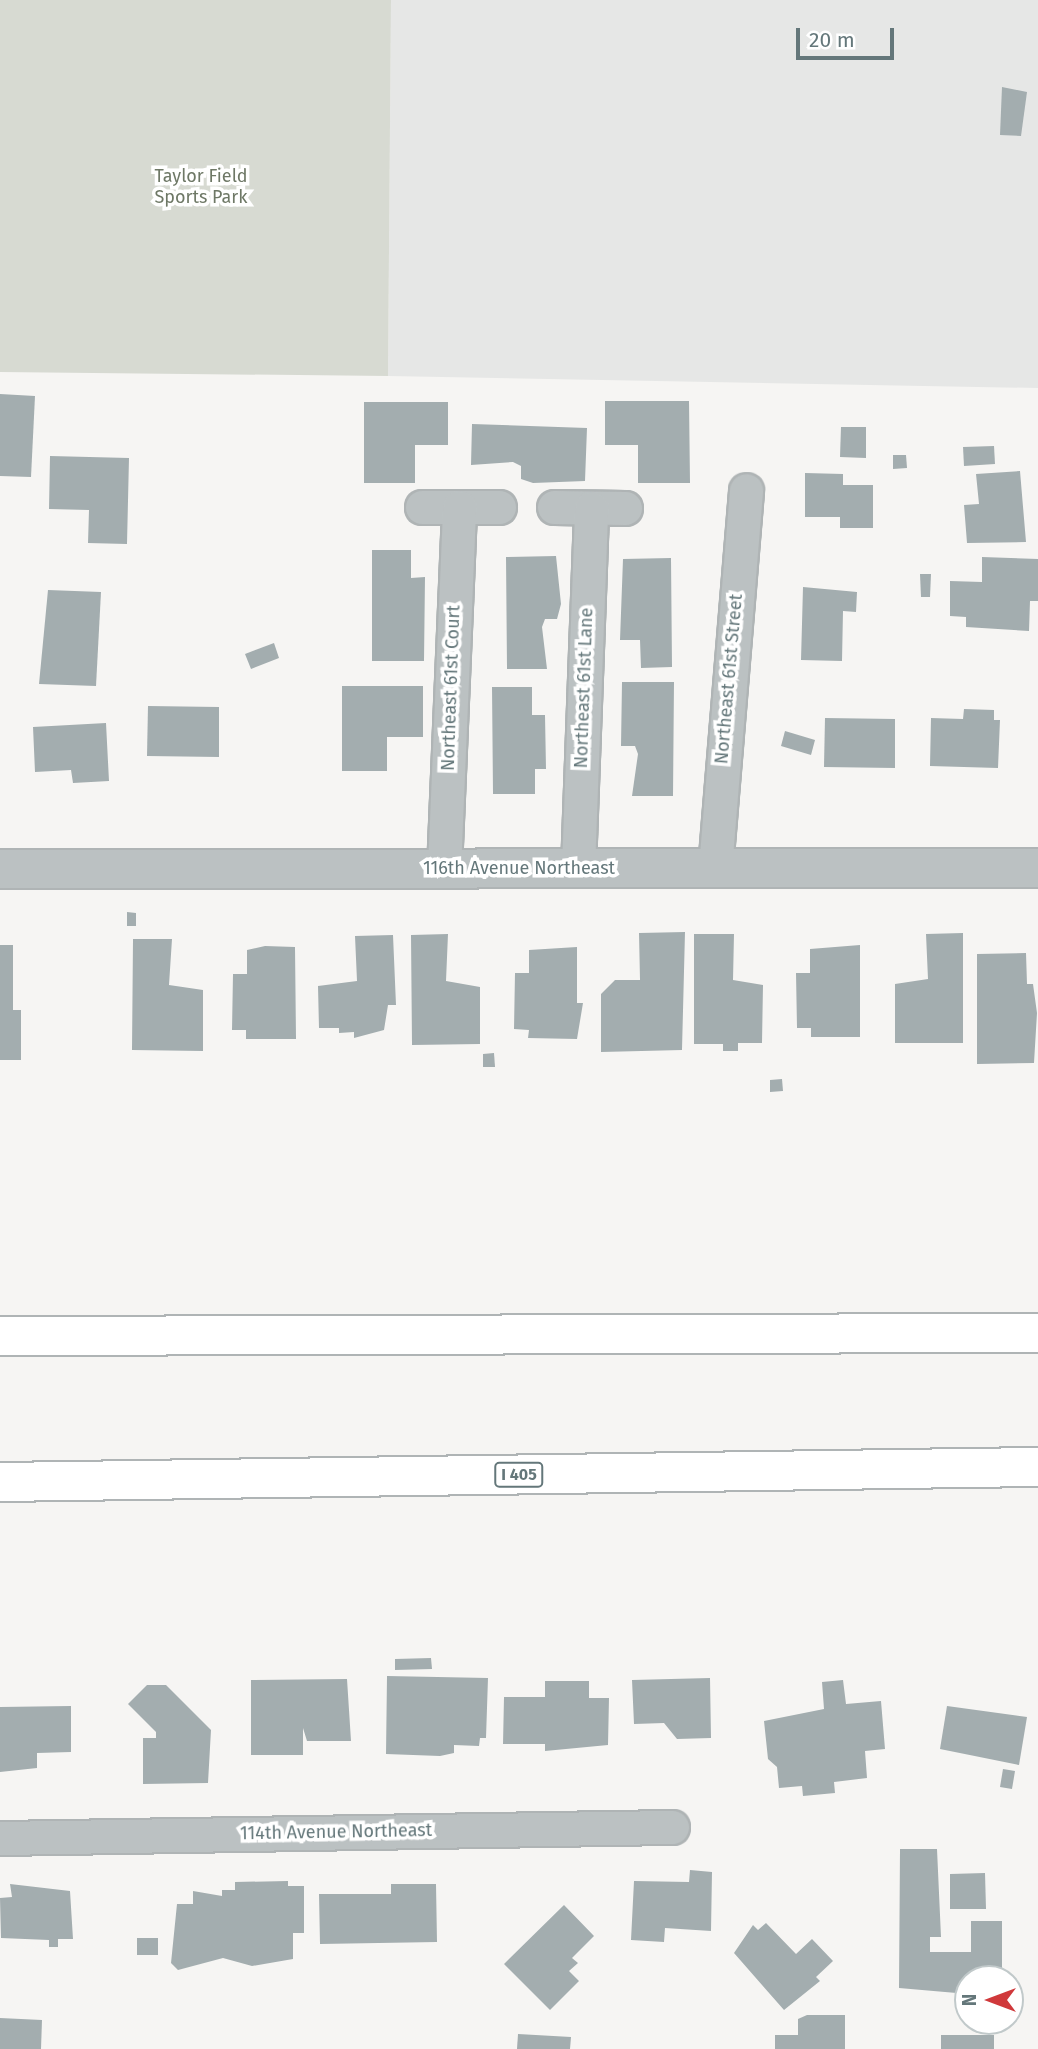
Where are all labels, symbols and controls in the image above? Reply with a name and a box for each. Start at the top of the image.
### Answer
scale bar [800,14,898,58]
text: 20 m [809,27,855,53]
park label: Taylor Field Sports Park [154,166,248,208]
street label: Northeast 61st Street [711,593,747,765]
street label: Northeast 61st Court [437,605,465,771]
street label: Northeast 61st Lane [570,607,598,769]
street label: 116th Avenue Northeast [423,857,615,879]
road number: I 405 [493,1462,545,1488]
street label: 114th Avenue Northeast [240,1820,432,1844]
north arrow [954,1965,1024,2035]
text: N [958,1994,981,2006]

